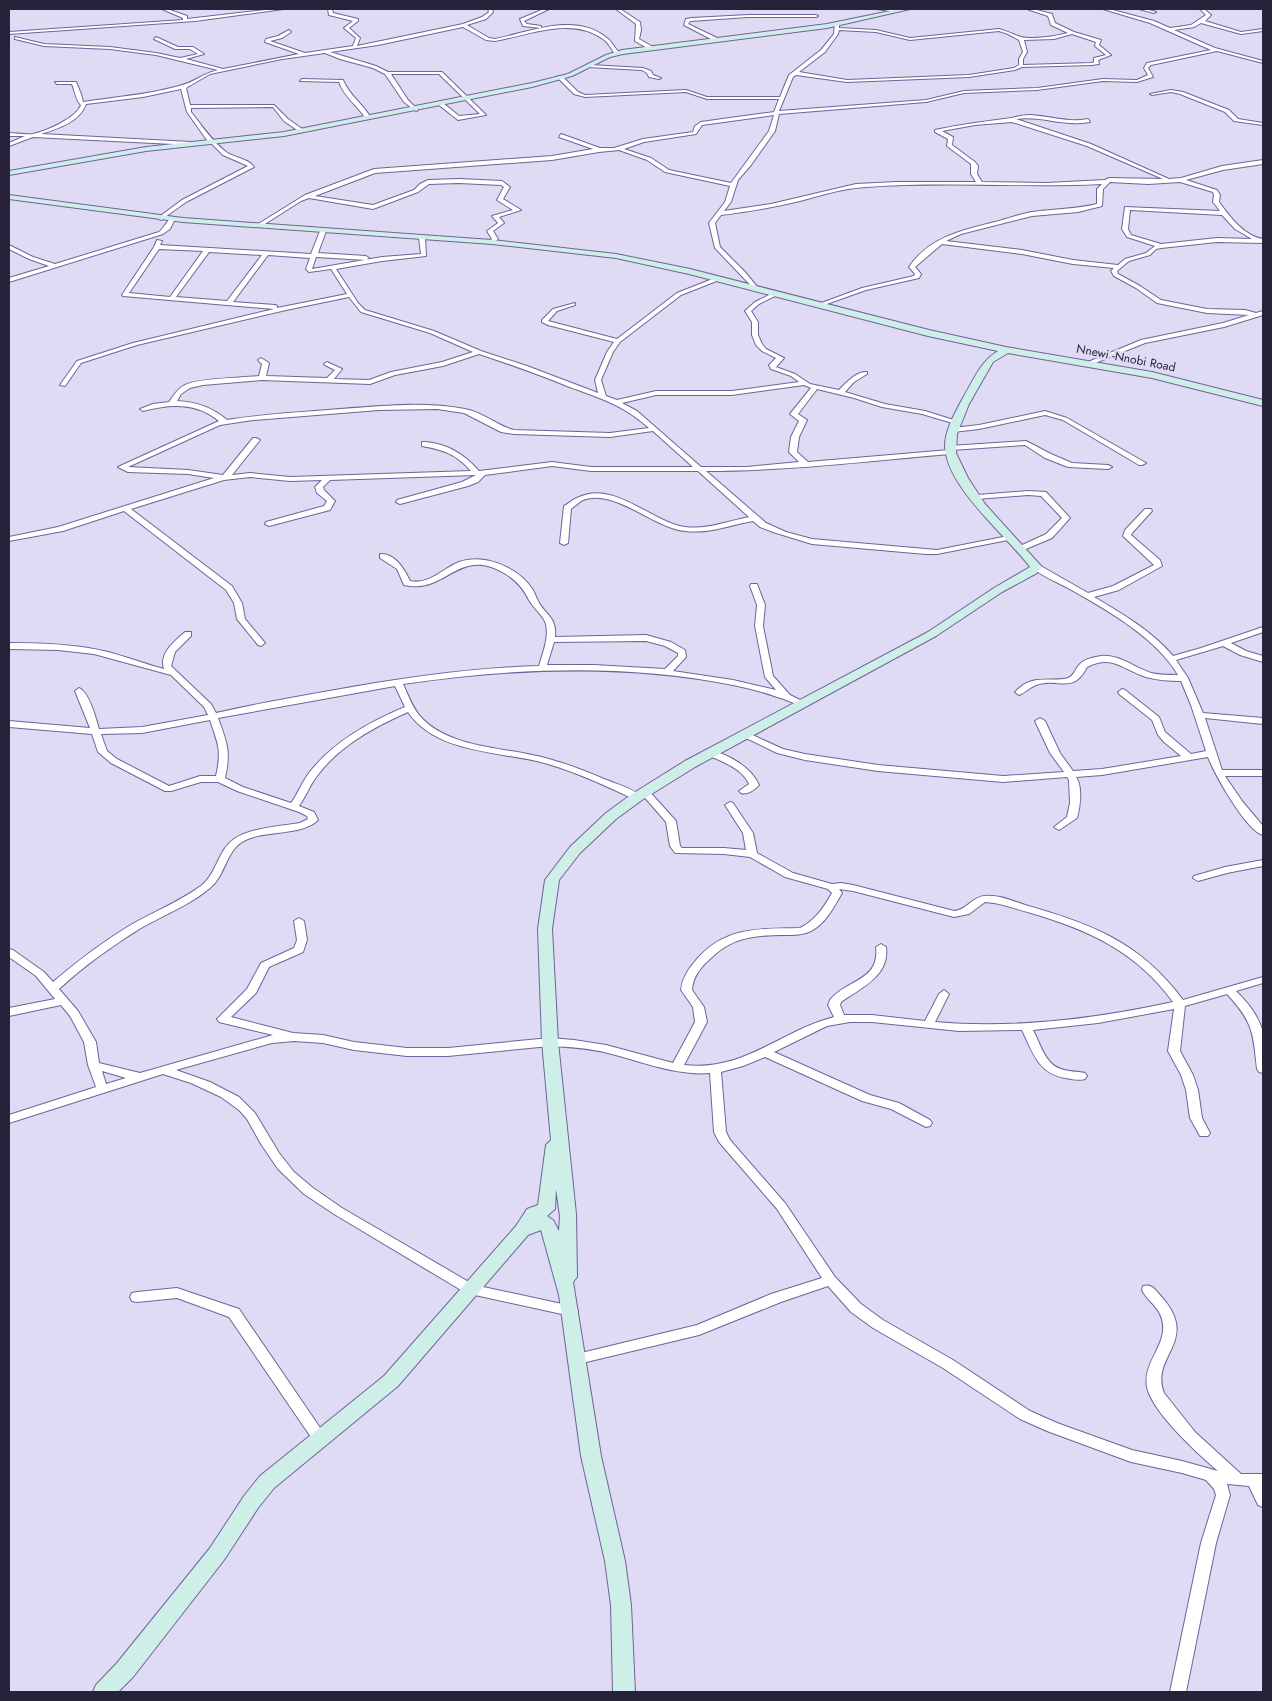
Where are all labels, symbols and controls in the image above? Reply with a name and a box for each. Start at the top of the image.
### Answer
street label: Nnewi -Nnobi Road [1075,340,1177,376]

